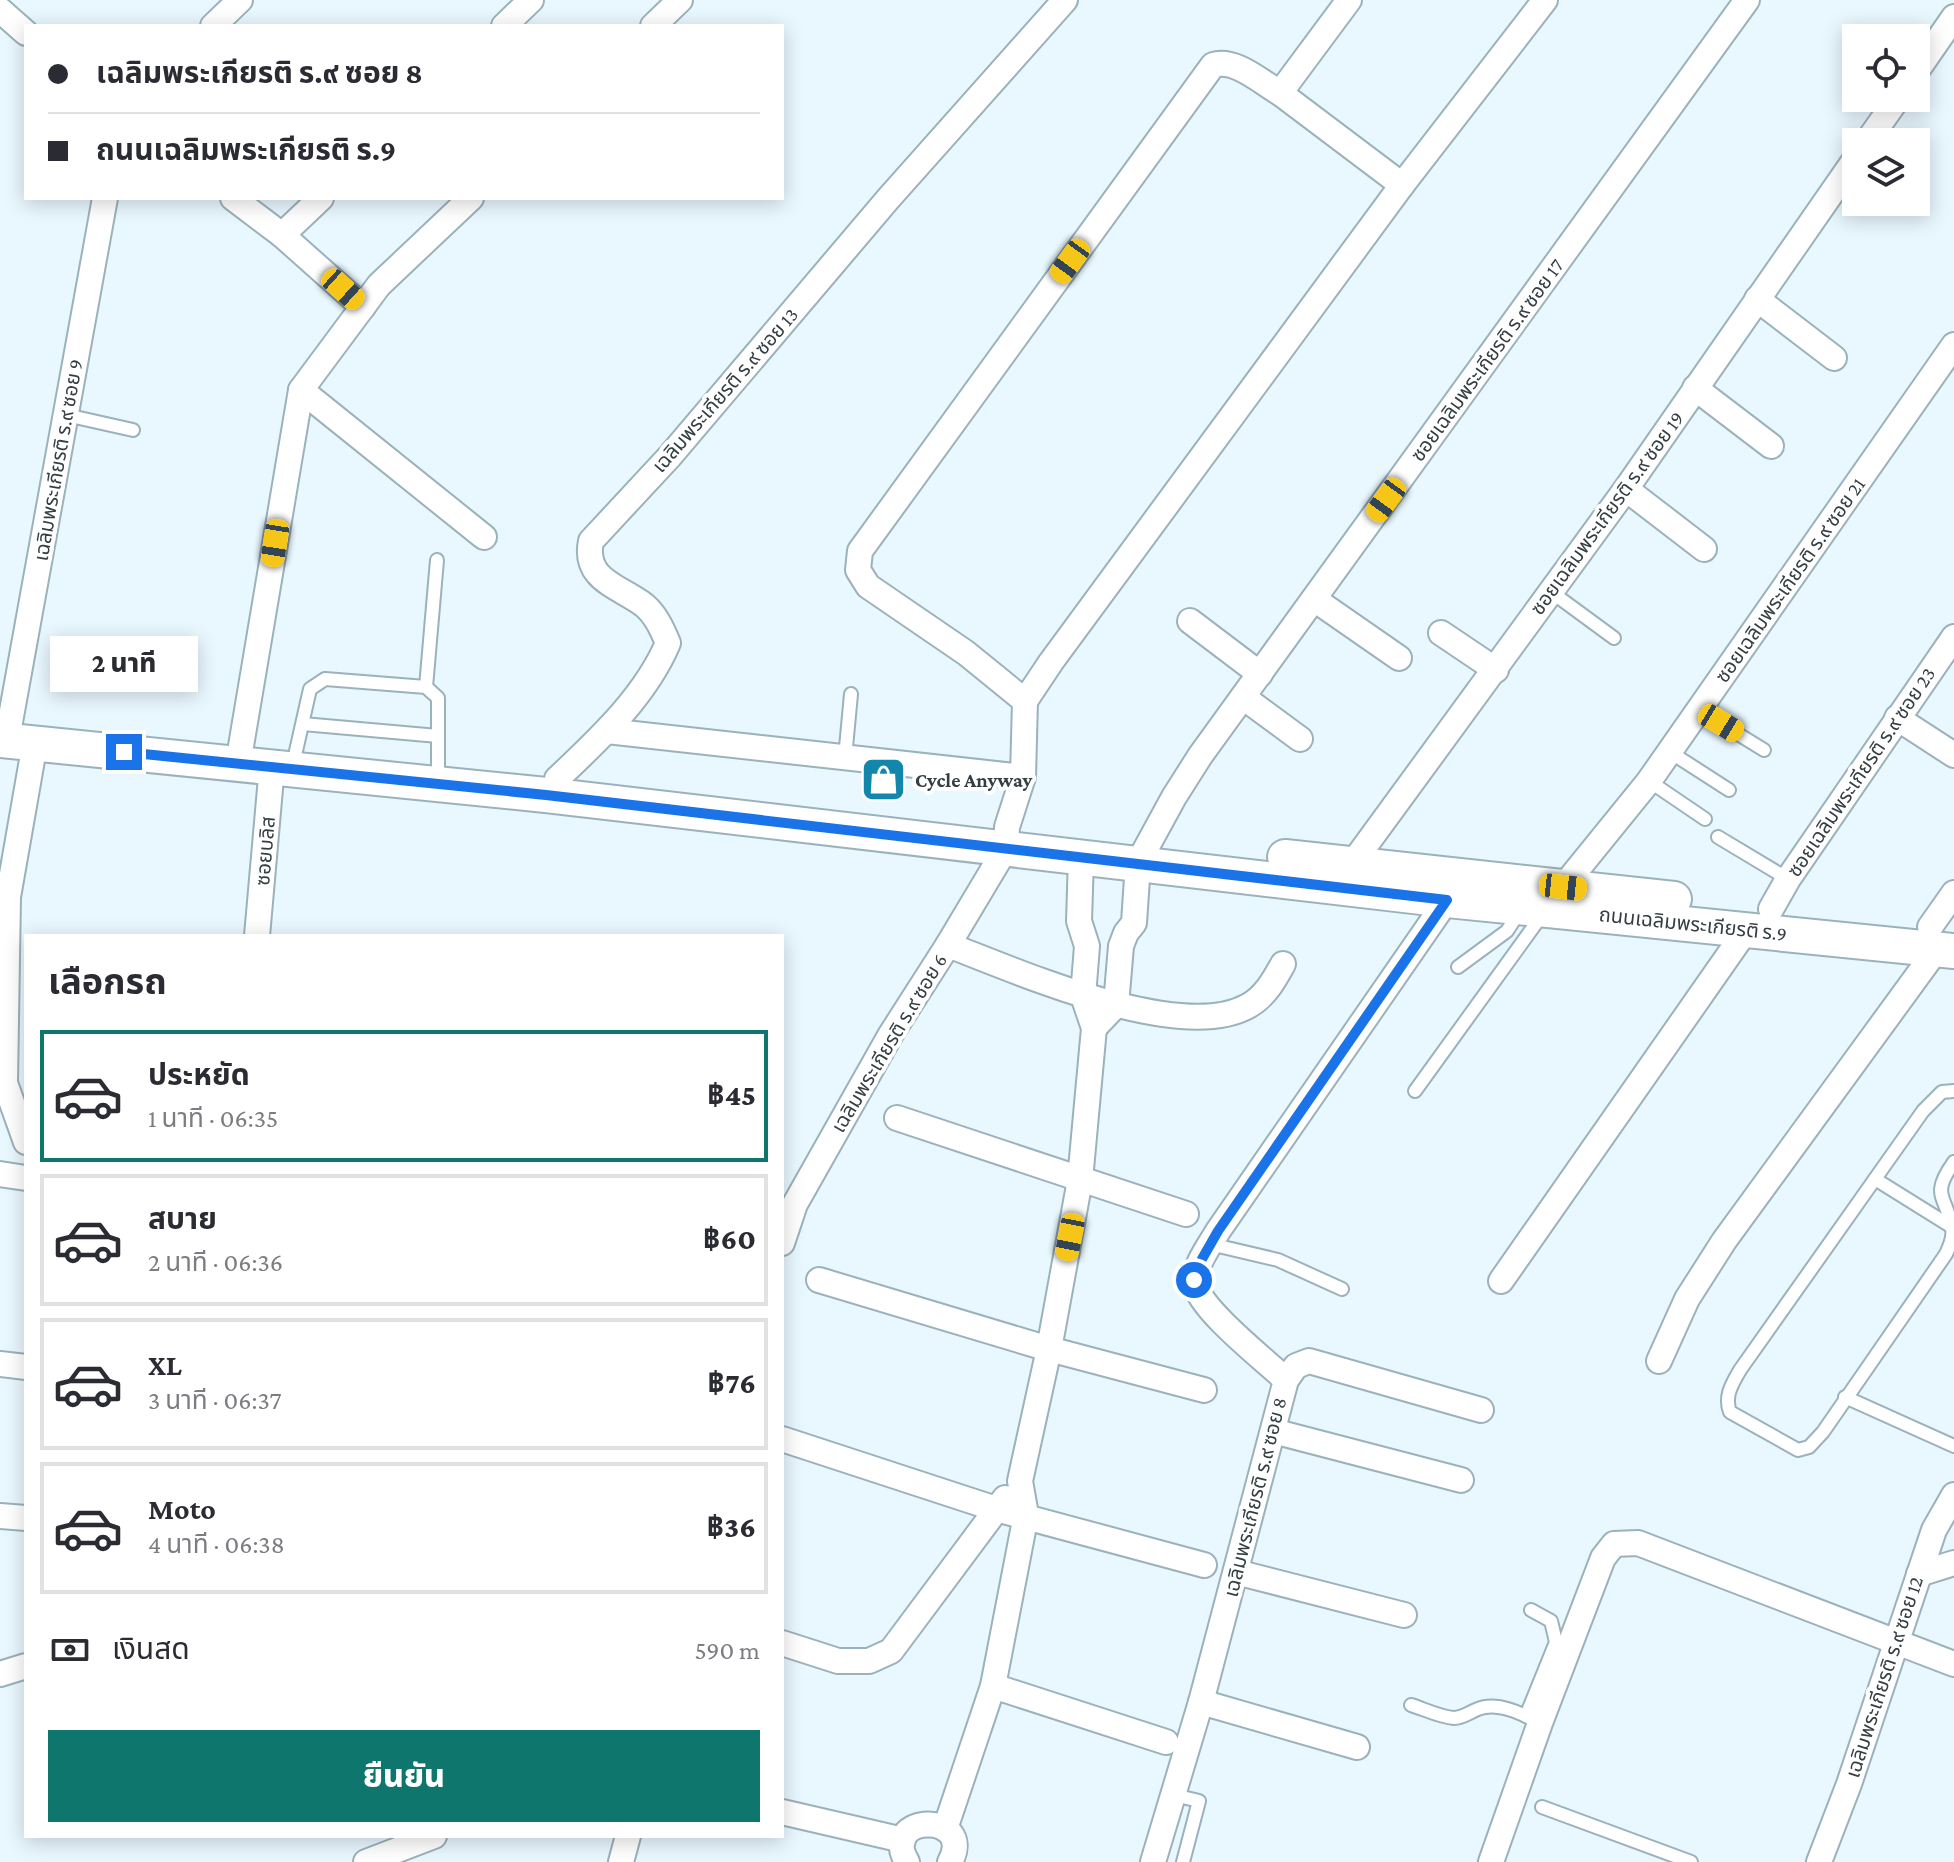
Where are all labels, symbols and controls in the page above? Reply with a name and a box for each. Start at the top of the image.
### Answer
map controls [1842,24,1930,216]
button: locate [1842,24,1930,112]
text: เฉลิมพระเกียรติ ร.๙ ซอย 8 [96,56,423,89]
button: layers [1842,128,1930,216]
text: ถนนเฉลิมพระเกียรติ ร.9 [96,133,396,166]
car [1046,235,1094,287]
street label: ซอยเฉลิมพระเกียรติ ร.๙ ซอย 17 [1406,255,1568,465]
car [317,264,369,314]
street label: เฉลิมพระเกียรติ ร.๙ ซอย 13 [648,303,802,477]
street label: เฉลิมพระเกียรติ ร.๙ ซอย 9 [29,357,87,563]
street label: ซอยเฉลิมพระเกียรติ ร.๙ ซอย 19 [1526,407,1688,619]
street label: ซอยเฉลิมพระเกียรติ ร.๙ ซอย 21 [1711,473,1869,687]
car [1362,474,1410,526]
car [259,517,291,569]
callout: 2 นาที [50,636,198,692]
text: 2 นาที [92,649,156,678]
street label: ซอยเฉลิมพระเกียรติ ร.๙ ซอย 23 [1783,663,1939,881]
car [1694,700,1748,746]
route end [106,734,142,770]
shop icon: Cycle Anyway [860,756,908,804]
place label: Cycle Anyway [915,769,1033,791]
street label: ซอยบลิส [251,815,279,887]
car [1538,873,1588,901]
street label: ถนนเฉลิมพระเกียรติ ร.9 [1598,903,1788,945]
street label: เฉลิมพระเกียรติ ร.๙ ซอย 6 [827,950,951,1136]
text: เลือกรถ [48,962,167,1002]
text: ประหยัด [148,1058,250,1091]
icon: car [52,1060,124,1132]
text: ฿45 [707,1078,756,1111]
text: 1 นาที · 06:35 [148,1104,278,1133]
text: สบาย [148,1202,217,1235]
icon: car [52,1204,124,1276]
car [1054,1211,1086,1263]
text: ฿60 [703,1222,756,1255]
text: 2 นาที · 06:36 [148,1248,283,1277]
route start [1176,1262,1212,1298]
icon: car [52,1348,124,1420]
text: XL [148,1348,182,1381]
text: ฿76 [708,1366,756,1399]
text: 3 นาที · 06:37 [148,1386,281,1415]
street label: เฉลิมพระเกียรติ ร.๙ ซอย 8 [1220,1395,1290,1599]
icon: car [52,1492,124,1564]
text: Moto [148,1492,216,1525]
text: ฿36 [707,1510,756,1543]
text: 4 นาที · 06:38 [148,1530,285,1559]
street label: เฉลิมพระเกียรติ ร.๙ ซอย 12 [1841,1574,1927,1780]
icon: cash [48,1628,92,1672]
text: เงินสด [112,1632,190,1665]
text: 590 m [694,1636,760,1665]
button: ยืนยัน [48,1730,760,1822]

